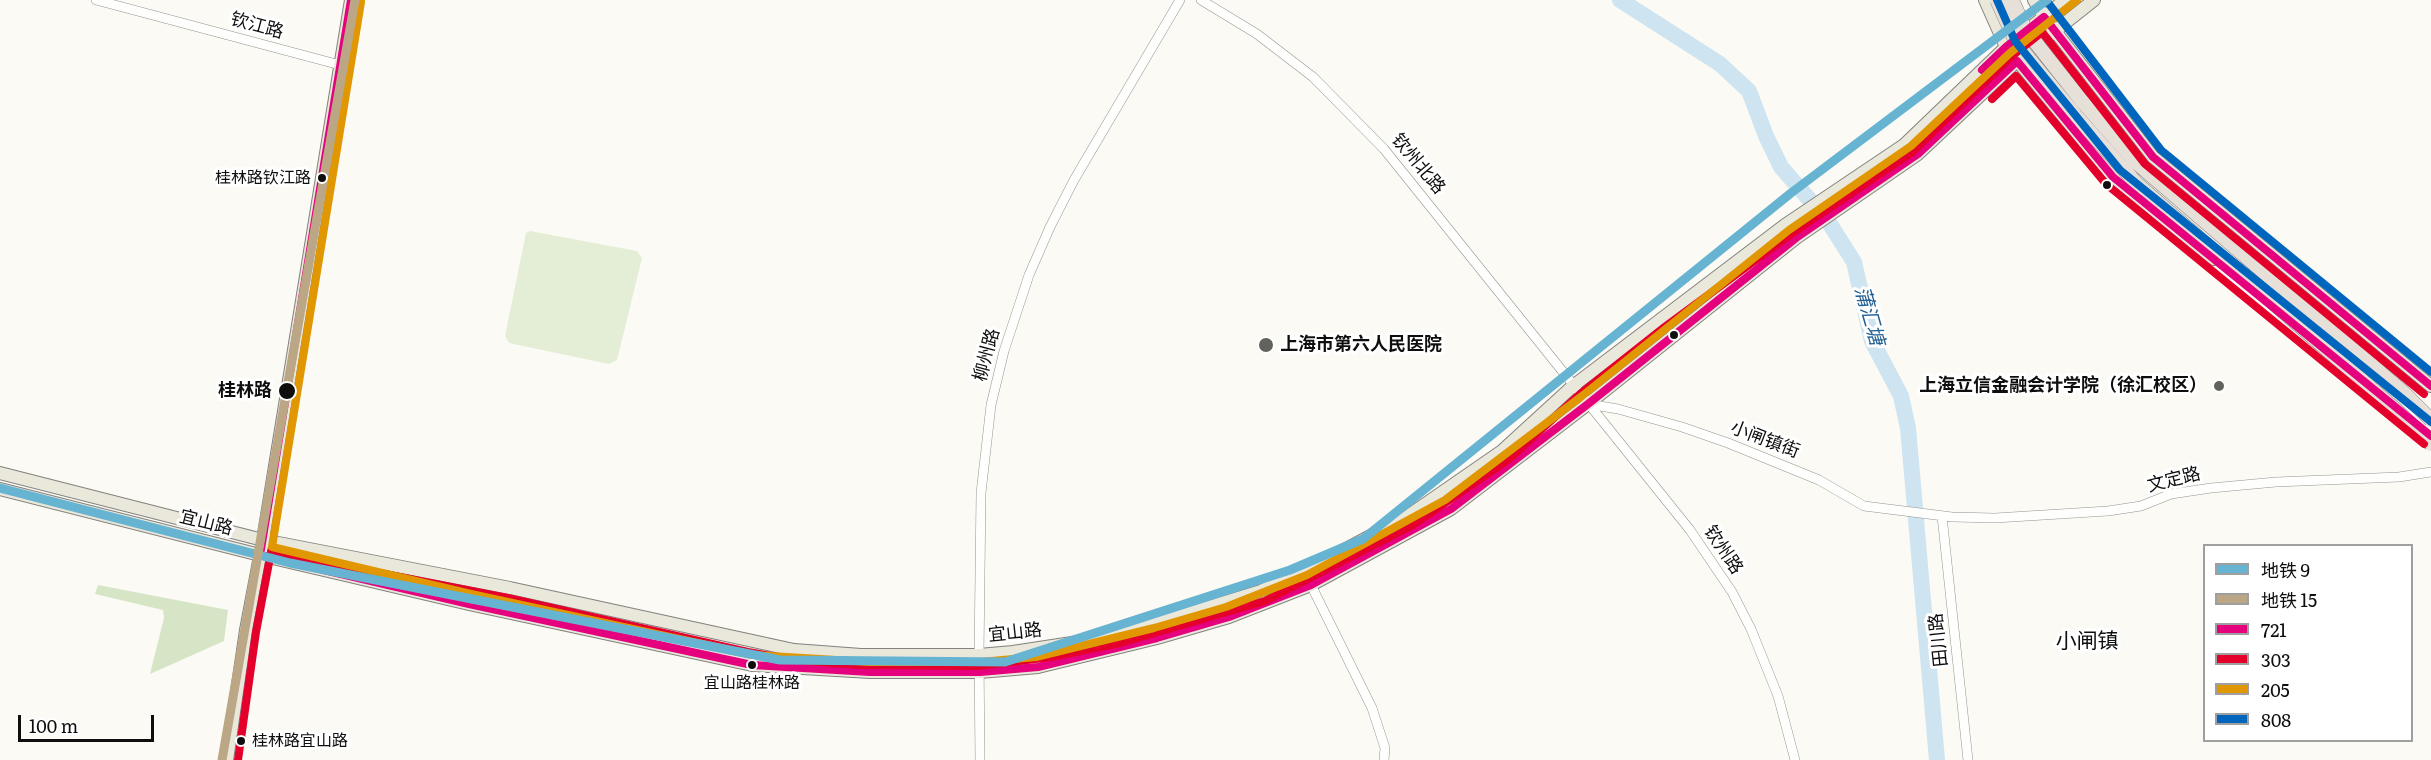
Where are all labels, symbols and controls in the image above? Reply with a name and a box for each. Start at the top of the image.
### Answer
street label: 钦江路 [228,9,286,43]
street label: 钦州北路 [1387,129,1449,199]
place label: 桂林路钦江路 [215,168,311,188]
marker: 桂林路钦江路 [316,172,328,184]
unlabelled marker [2101,179,2113,191]
water label: 蒲汇塘 [1849,284,1889,348]
street label: 柳州路 [970,326,1004,384]
unlabelled marker [1668,329,1680,341]
place label: 上海市第六人民医院 [1280,334,1442,356]
marker: 上海市第六人民医院 [1257,336,1275,354]
place label: 上海立信金融会计学院（徐汇校区） [1919,375,2207,397]
marker: 上海立信金融会计学院（徐汇校区） [2212,379,2226,393]
place label: 桂林路 [218,380,272,402]
marker: 桂林路 [277,381,297,401]
street label: 小闸镇街 [1728,417,1802,463]
street label: 文定路 [2145,463,2203,497]
street label: 宜山路 [177,506,235,540]
street label: 钦州路 [1699,522,1747,578]
legend [2203,544,2413,742]
text: 地铁 9 [2261,556,2310,583]
text: 地铁 15 [2261,586,2317,613]
street label: 田川路 [1925,612,1953,668]
text: 721 [2261,616,2287,643]
street label: 宜山路 [987,619,1043,647]
district label: 小闸镇 [2056,629,2118,655]
text: 303 [2261,646,2291,673]
marker: 宜山路桂林路 [746,659,758,671]
place label: 宜山路桂林路 [704,673,800,693]
text: 205 [2261,676,2290,703]
scale bar [21,703,158,741]
text: 808 [2261,706,2291,733]
text: 100 m [29,712,78,739]
place label: 桂林路宜山路 [252,731,348,751]
marker: 桂林路宜山路 [235,735,247,747]

